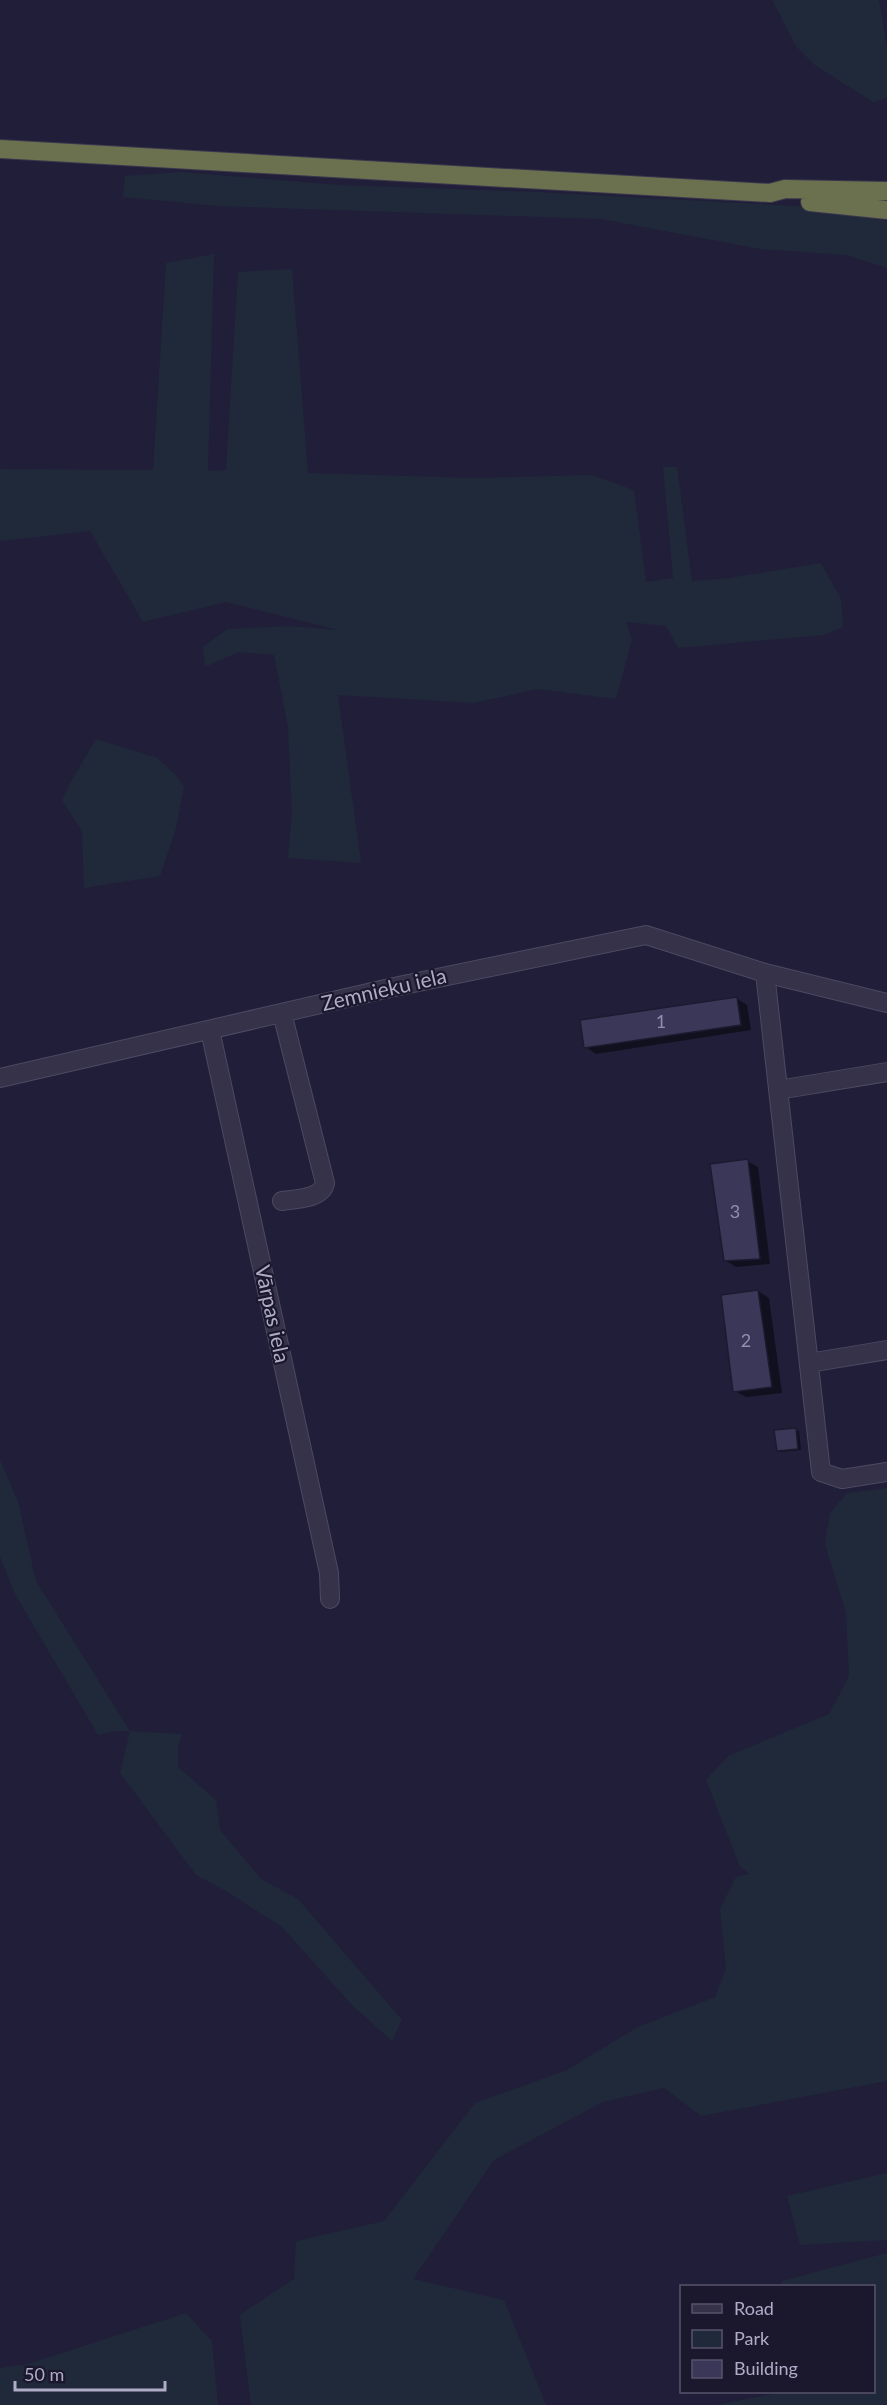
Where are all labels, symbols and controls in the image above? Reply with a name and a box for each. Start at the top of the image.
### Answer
street label: Zemnieku iela [319,962,449,1015]
house number: 1 [656,1010,666,1032]
house number: 3 [730,1200,740,1222]
street label: Vārpas iela [251,1263,296,1365]
house number: 2 [741,1329,751,1351]
legend [680,2285,875,2393]
text: Road [734,2297,774,2319]
text: Park [734,2327,770,2349]
scale bar [15,2354,165,2392]
text: Building [734,2357,798,2379]
text: 50 m [24,2363,64,2385]

